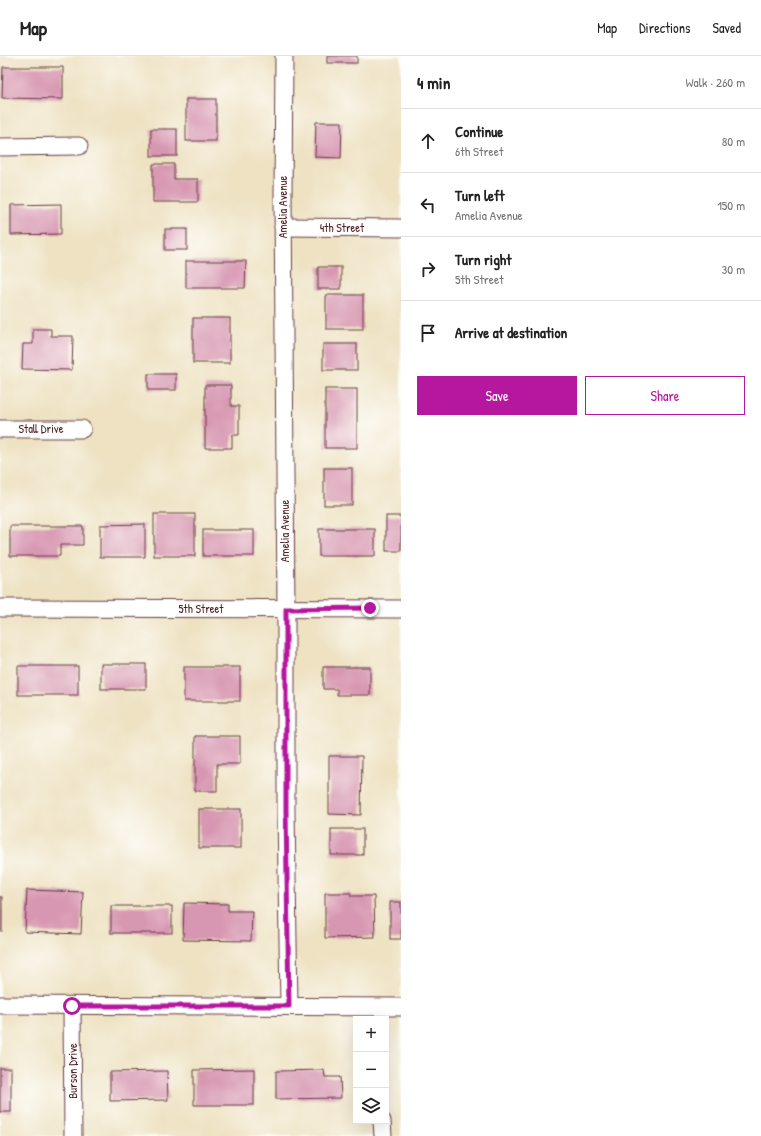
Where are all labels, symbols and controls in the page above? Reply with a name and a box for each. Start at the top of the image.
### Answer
text: Map [20,15,47,41]
text: Map [597,18,617,37]
text: Directions [639,18,690,37]
text: Saved [712,18,741,37]
text: 4 min [417,71,450,94]
text: Walk · 260 m [686,73,745,91]
text: Continue [455,121,503,142]
icon: ahead [417,130,439,152]
text: 80 m [722,132,745,150]
text: 6th Street [455,142,503,160]
street label: Amelia Avenue [274,175,291,238]
text: Turn left [455,185,505,206]
icon: left [417,194,439,216]
text: 150 m [717,196,745,214]
text: Amelia Avenue [455,206,523,224]
street label: 4th Street [320,219,365,236]
text: Turn right [455,249,511,270]
icon: right [417,258,439,280]
text: 30 m [722,260,745,278]
text: 5th Street [455,270,504,288]
icon: arrive [417,322,439,344]
text: Arrive at destination [455,322,567,343]
button: Save [417,376,577,415]
button: Share [585,376,745,415]
street label: Stall Drive [19,420,64,437]
street label: Amelia Avenue [276,499,293,562]
route end [361,599,379,617]
street label: 5th Street [179,600,224,617]
route start [63,997,81,1015]
map controls [353,1016,389,1124]
button: + [353,1016,389,1052]
street label: Burson Drive [64,1043,81,1099]
button: − [353,1052,389,1088]
button: layers [353,1088,389,1124]

